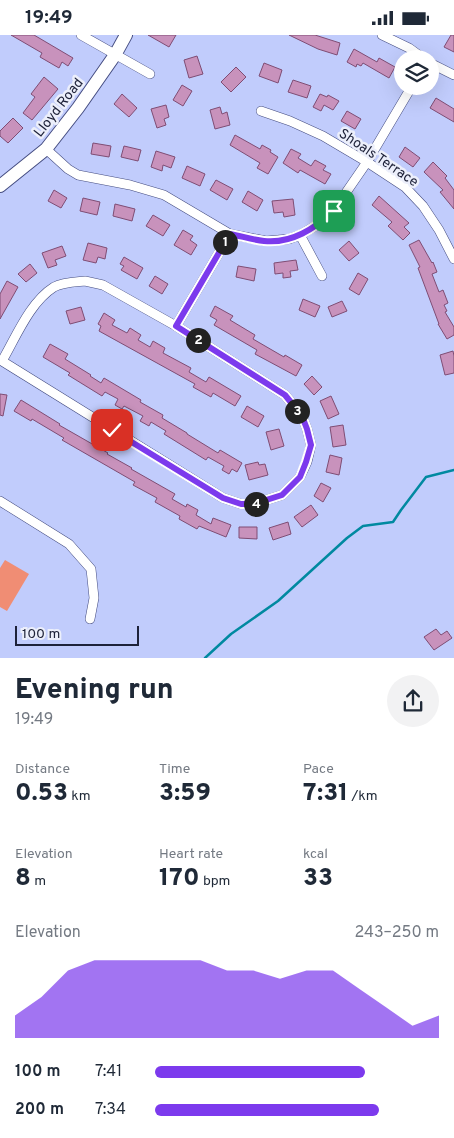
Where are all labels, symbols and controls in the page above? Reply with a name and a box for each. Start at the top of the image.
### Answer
text: 19:49 [25,6,73,30]
map controls [394,50,439,95]
button: layers [394,50,439,95]
street label: Lloyd Road [31,75,87,141]
street label: Shoals Terrace [335,125,421,191]
pin [313,190,355,232]
icon: arrive [320,197,348,225]
pin: 1 [212,229,238,255]
text: 1 [223,234,228,251]
pin: 2 [186,327,210,353]
text: 2 [194,332,203,349]
pin: 3 [284,399,310,423]
text: 3 [293,403,302,420]
pin [91,409,133,451]
icon: check [98,416,126,444]
pin: 4 [244,491,268,517]
text: 4 [252,496,261,513]
scale bar [15,623,139,646]
text: 100 m [22,626,60,643]
text: Evening run [15,673,174,709]
button: share [387,675,439,727]
text: 19:49 [15,710,53,730]
text: Distance [15,761,70,778]
text: Time [159,761,190,778]
text: Pace [303,761,334,778]
text: 0.53 [15,778,68,810]
text: 3:59 [159,778,211,810]
text: 7:31 [303,778,348,810]
text: km [68,788,91,805]
text: /km [348,788,378,805]
text: Elevation [15,846,73,863]
text: Heart rate [159,846,223,863]
text: kcal [303,846,328,863]
text: 8 [15,863,31,895]
text: 170 [159,863,200,895]
text: 33 [303,863,333,895]
text: m [31,873,46,890]
text: bpm [200,873,230,890]
text: Elevation [15,923,81,943]
text: 243–250 m [354,923,439,943]
text: 100 m [15,1062,61,1082]
text: 7:41 [95,1062,122,1082]
text: 200 m [15,1100,64,1120]
text: 7:34 [95,1100,126,1120]

